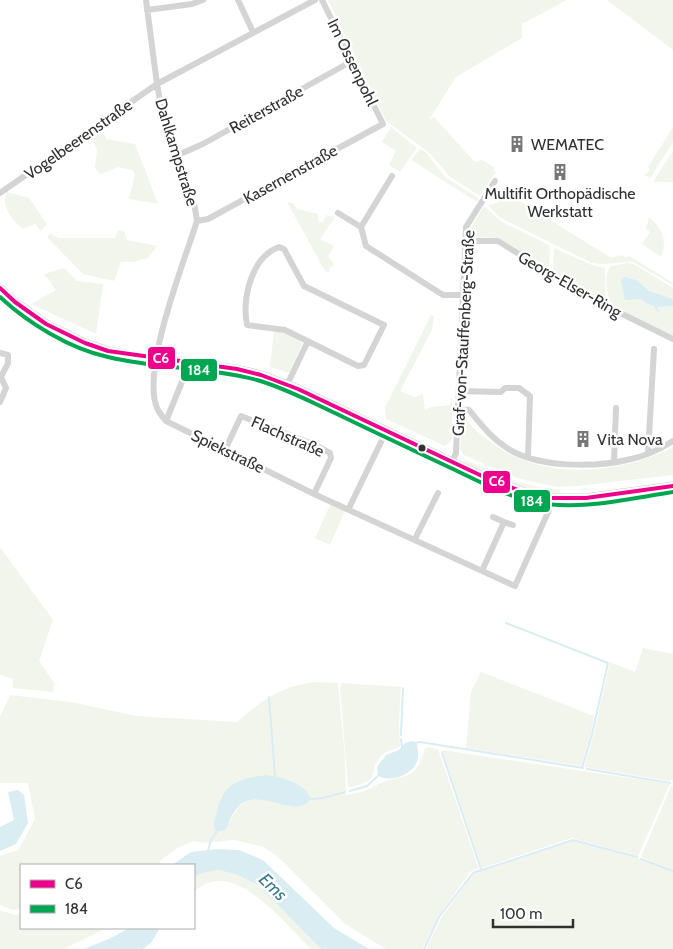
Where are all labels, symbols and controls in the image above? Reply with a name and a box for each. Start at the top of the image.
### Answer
street label: Im Ossenpohl [323,16,382,109]
street label: Reiterstraße [226,81,306,138]
street label: Vogelbeerenstraße [21,95,136,184]
street label: Dahlkampstraße [151,96,202,208]
building icon: WEMATEC [507,134,527,154]
place label: WEMATEC [531,135,604,154]
street label: Kasernenstraße [240,141,341,208]
building icon: Multifit Orthopädische Werkstatt [550,162,570,182]
place label: Multifit Orthopädische Werkstatt [484,184,636,221]
street label: Graf-von-Stauffenberg-Straße [449,230,478,436]
street label: Georg-Elser-Ring [515,247,626,322]
line badge: C6 [147,346,176,370]
text: C6 [153,349,169,367]
line badge: 184 [180,358,218,382]
text: 184 [188,361,210,379]
street label: Flachstraße [248,412,327,461]
street label: Spiekstraße [188,426,267,477]
building icon: Vita Nova [573,429,593,449]
place label: Vita Nova [597,430,663,449]
unlabelled marker [417,443,427,453]
line badge: C6 [482,470,511,494]
text: C6 [489,472,505,490]
line badge: 184 [513,489,551,513]
text: 184 [521,492,543,510]
legend [20,864,195,929]
water label: Ems [254,868,292,906]
text: C6 [65,875,83,893]
scale bar [493,896,573,928]
text: 184 [65,900,88,918]
text: 100 m [500,905,542,923]

